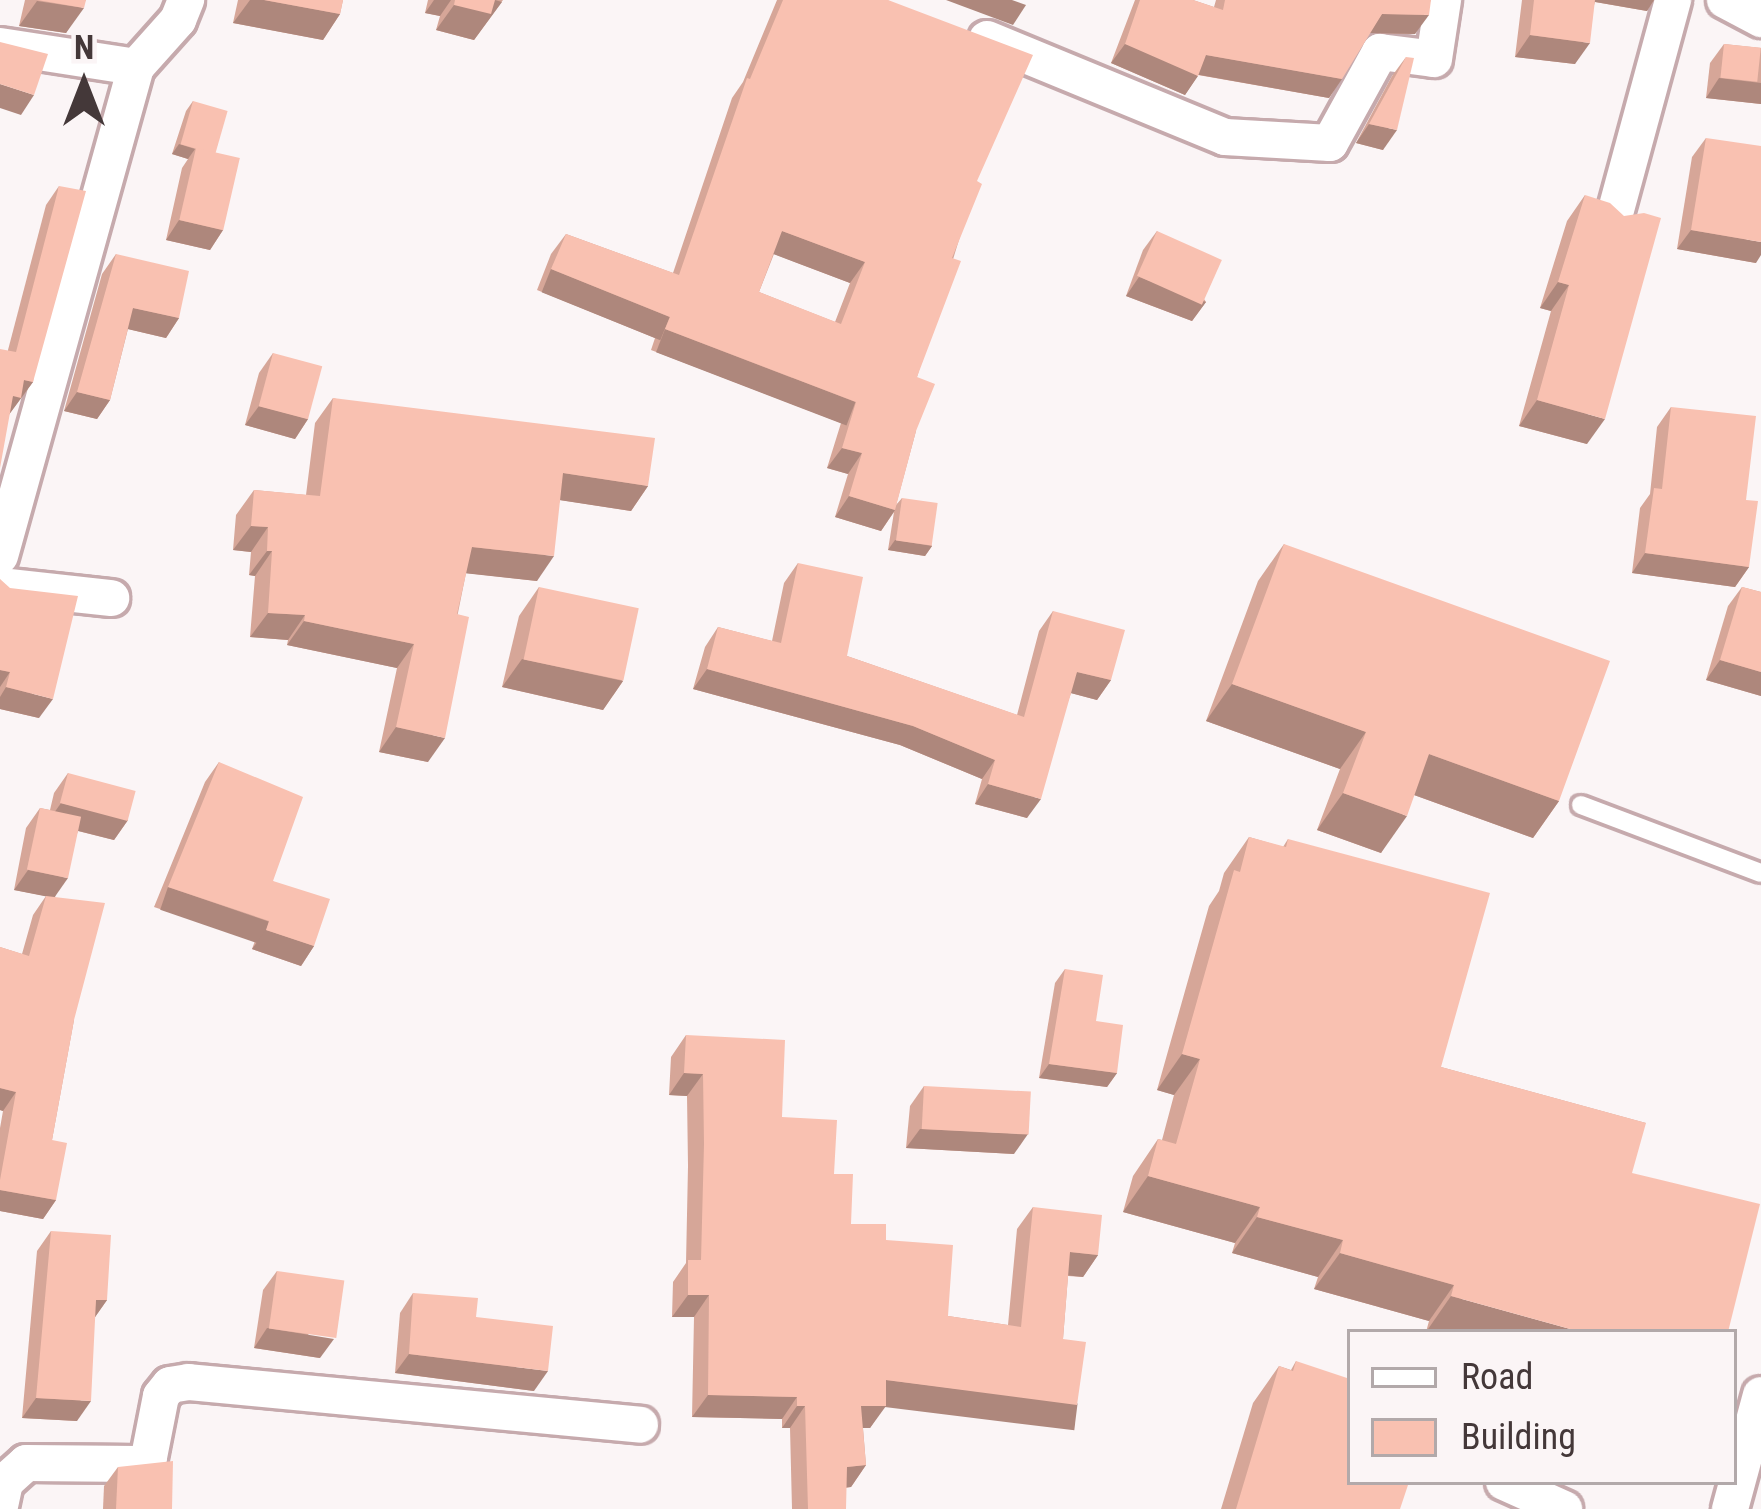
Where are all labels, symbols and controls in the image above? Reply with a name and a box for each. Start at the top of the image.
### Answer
north arrow [24,24,144,144]
text: N [74,28,94,67]
legend [1347,1329,1737,1485]
text: Road [1461,1356,1533,1398]
text: Building [1461,1416,1576,1458]

